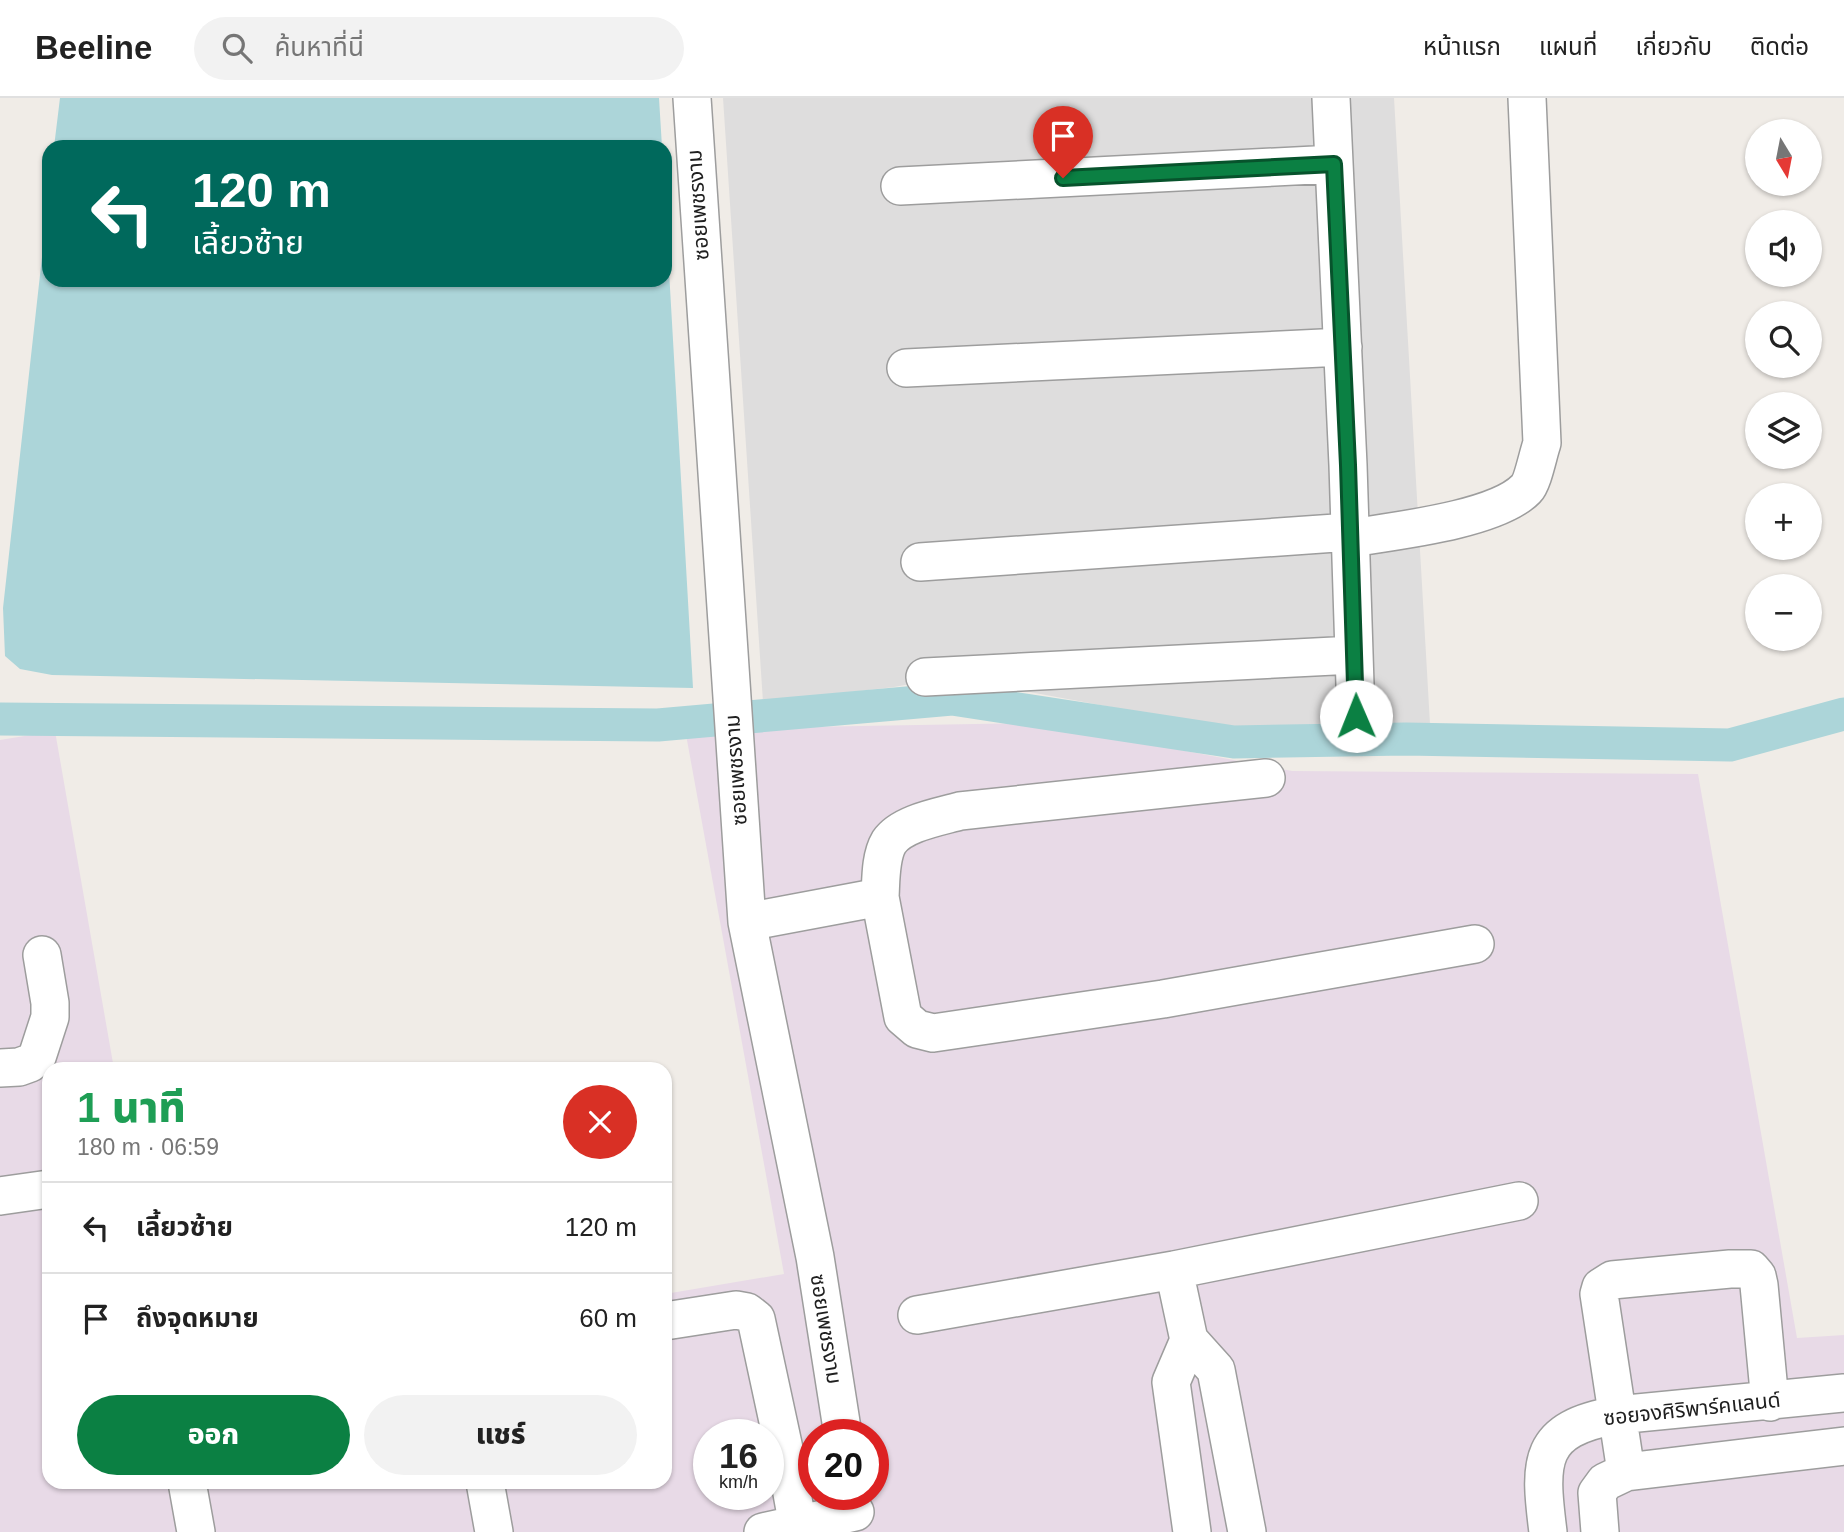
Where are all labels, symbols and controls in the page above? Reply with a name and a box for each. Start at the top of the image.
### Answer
search box [194,17,684,80]
text: Beeline [35,29,152,66]
icon: search [218,29,256,67]
text: ค้นหาที่นี่ [274,32,364,62]
text: หน้าแรก [1423,33,1501,60]
text: แผนที่ [1539,33,1597,60]
text: เกี่ยวกับ [1635,33,1712,60]
text: ติดต่อ [1750,33,1809,60]
pin [1033,106,1093,178]
icon: arrive [1044,117,1082,155]
north arrow [1745,119,1822,196]
map controls [1745,119,1822,651]
street label: ซอยเพชรงาม [682,149,713,261]
text: 120 m [192,163,331,217]
icon: left [77,168,168,259]
button: sound [1745,210,1822,287]
text: เลี้ยวซ้าย [192,225,304,261]
button: search [1745,301,1822,378]
button: layers [1745,392,1822,469]
button: + [1745,483,1822,560]
button: − [1745,574,1822,651]
position arrow [1319,679,1393,753]
street label: ซอยเพชรงาม [720,714,751,826]
text: 1 นาที [77,1084,186,1131]
button: close [563,1085,637,1159]
text: 180 m · 06:59 [77,1134,219,1160]
icon: left [77,1209,115,1247]
text: เลี้ยวซ้าย [136,1212,233,1242]
text: 120 m [565,1212,637,1242]
street label: ซอยเพชรงาม [806,1272,847,1386]
icon: arrive [77,1300,115,1338]
text: ถึงจุดหมาย [136,1303,259,1333]
text: 60 m [579,1303,637,1333]
street label: ซอยจงศิริพาร์คแลนด์ [1602,1388,1782,1429]
button: ออก [77,1395,350,1475]
button: แชร์ [364,1395,637,1475]
speed limit sign: 20 [798,1419,889,1510]
text: 16 [719,1436,758,1475]
text: km/h [719,1472,758,1492]

